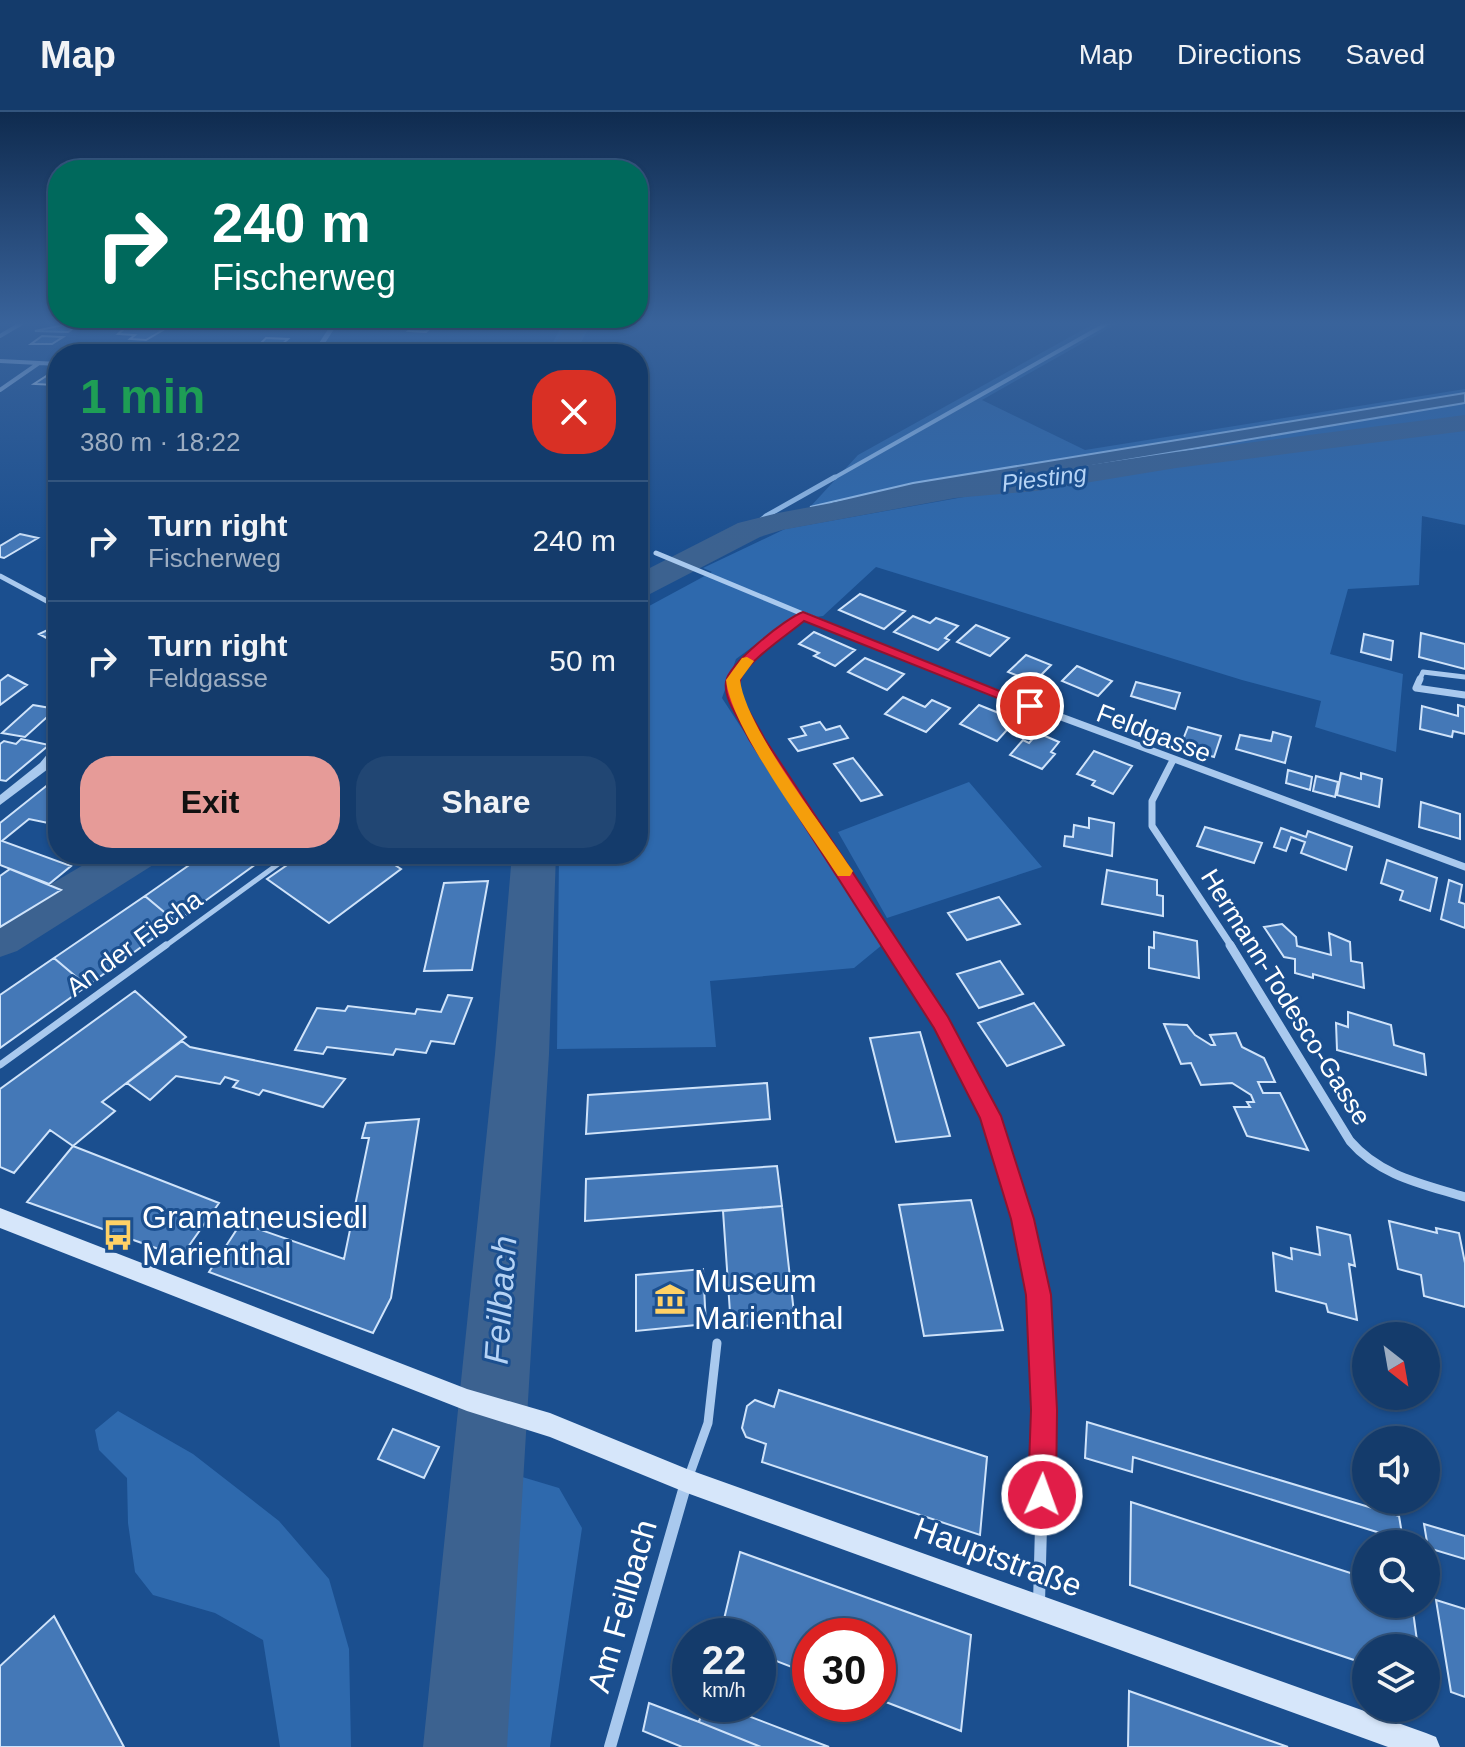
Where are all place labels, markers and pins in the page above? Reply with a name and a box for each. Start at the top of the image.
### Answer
pin [996,672,1064,740]
place label: Gramatneusiedl Marienthal [142,1199,368,1272]
bus stop icon: Gramatneusiedl Marienthal [101,1218,135,1252]
place label: Museum Marienthal [694,1263,843,1336]
museum icon: Museum Marienthal [653,1282,687,1316]

